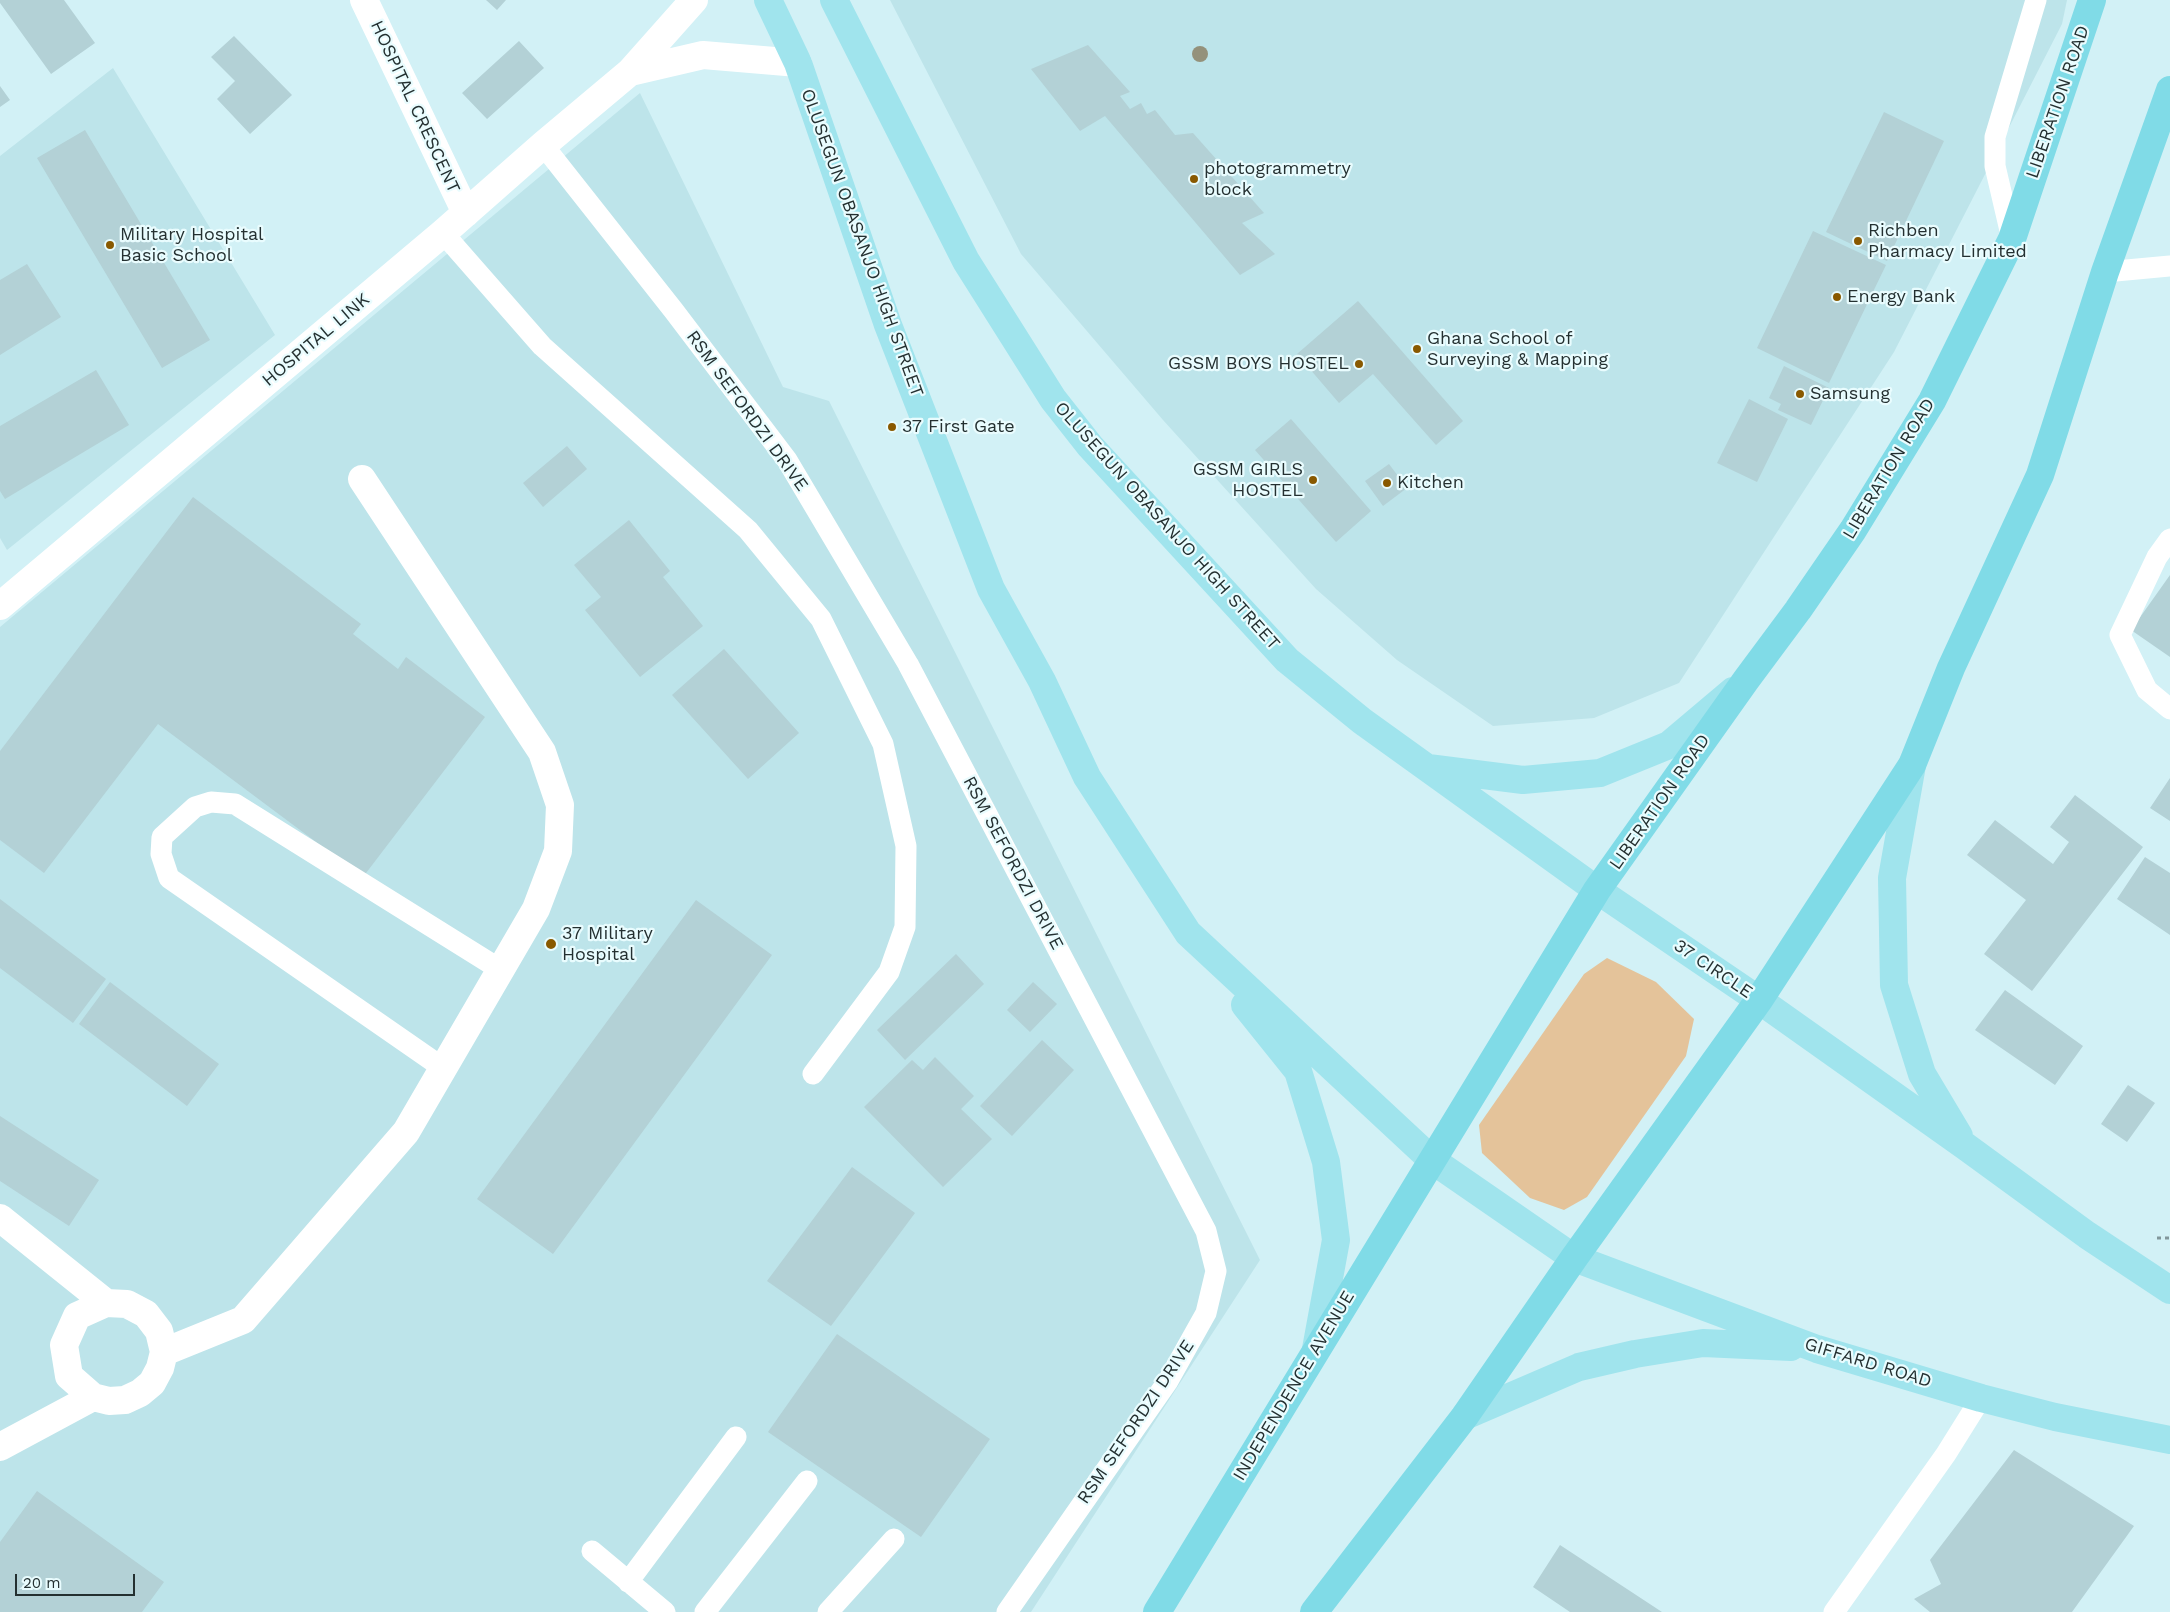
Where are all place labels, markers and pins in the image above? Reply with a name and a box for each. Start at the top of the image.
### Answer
place label: photogrammetry block [1204,158,1351,200]
marker: photogrammetry block [1188,173,1200,185]
place label: Richben Pharmacy Limited [1868,220,2027,262]
place label: Military Hospital Basic School [120,224,264,266]
marker: Richben Pharmacy Limited [1852,235,1864,247]
marker: Military Hospital Basic School [104,239,116,251]
place label: Energy Bank [1847,286,1955,308]
marker: Energy Bank [1831,291,1843,303]
place label: Ghana School of Surveying & Mapping [1427,328,1608,370]
marker: Ghana School of Surveying & Mapping [1411,343,1423,355]
place label: GSSM BOYS HOSTEL [1168,353,1349,375]
marker: GSSM BOYS HOSTEL [1353,358,1365,370]
place label: Samsung [1810,383,1890,405]
marker: Samsung [1794,388,1806,400]
place label: 37 First Gate [902,416,1015,438]
marker: 37 First Gate [886,421,898,433]
place label: GSSM GIRLS HOSTEL [1193,459,1303,502]
place label: Kitchen [1397,472,1464,494]
marker: GSSM GIRLS HOSTEL [1307,474,1319,486]
marker: Kitchen [1381,477,1393,489]
place label: 37 Military Hospital [562,923,653,966]
marker: 37 Military Hospital [544,937,558,951]

